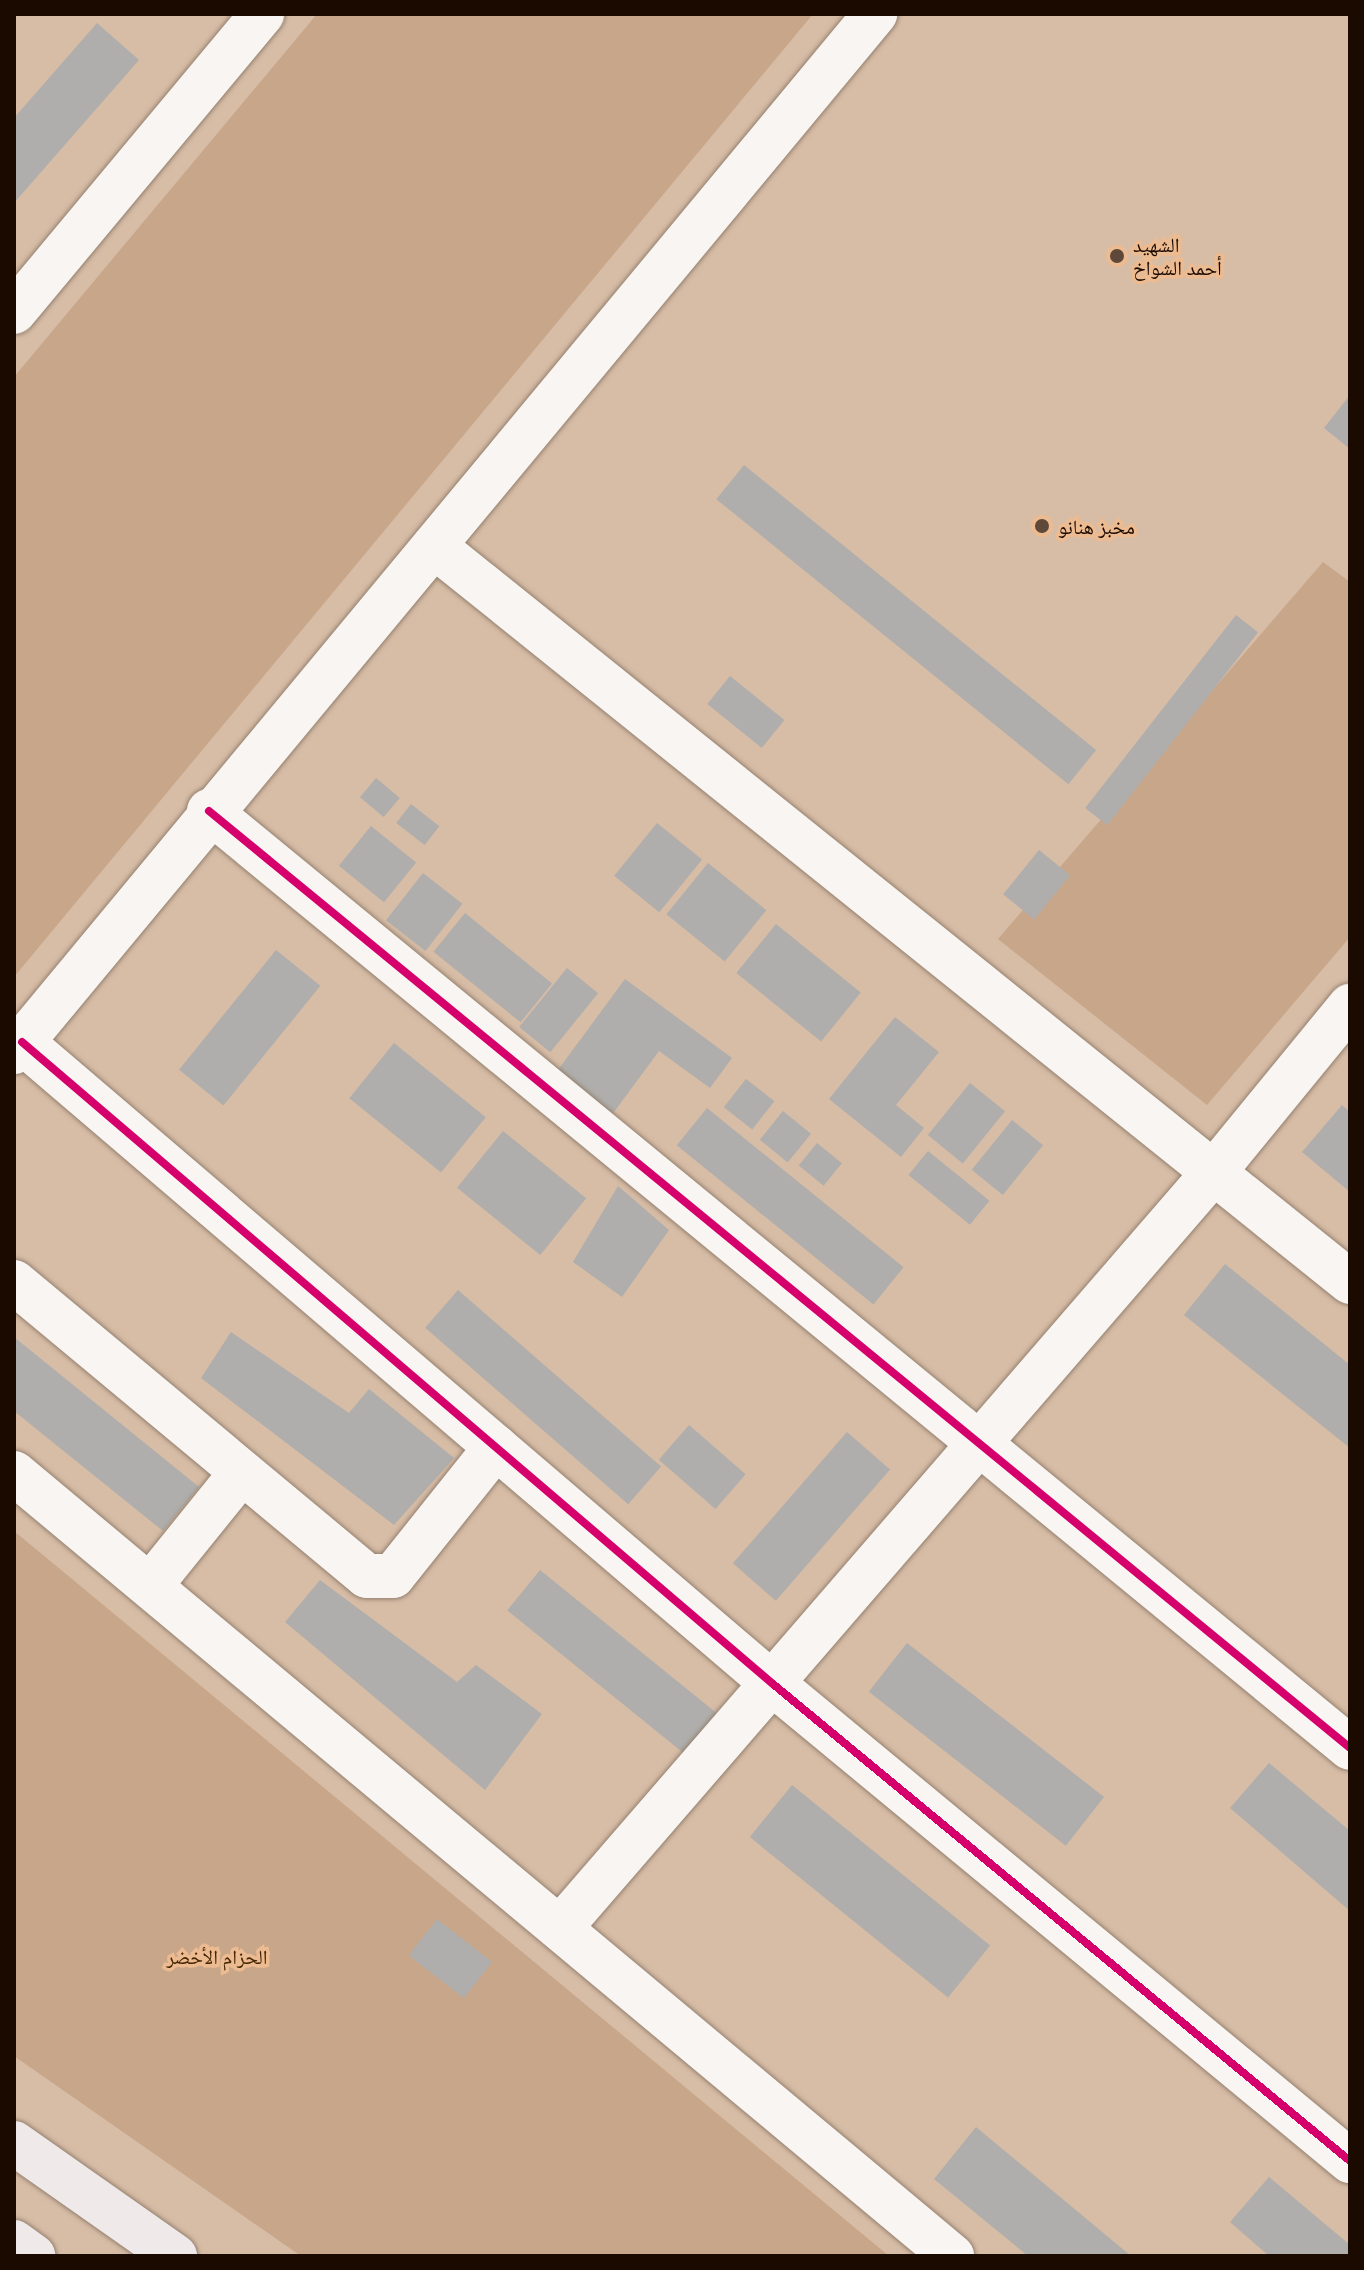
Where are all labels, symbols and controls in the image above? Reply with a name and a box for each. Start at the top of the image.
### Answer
place label: الشهيد أحمد الشواخ [1133,232,1222,279]
marker: الشهيد أحمد الشواخ [1108,247,1126,265]
place label: مخبز هنانو [1058,514,1135,538]
marker: مخبز هنانو [1033,517,1051,535]
park label: الحزام الأخضر [167,1944,267,1968]

